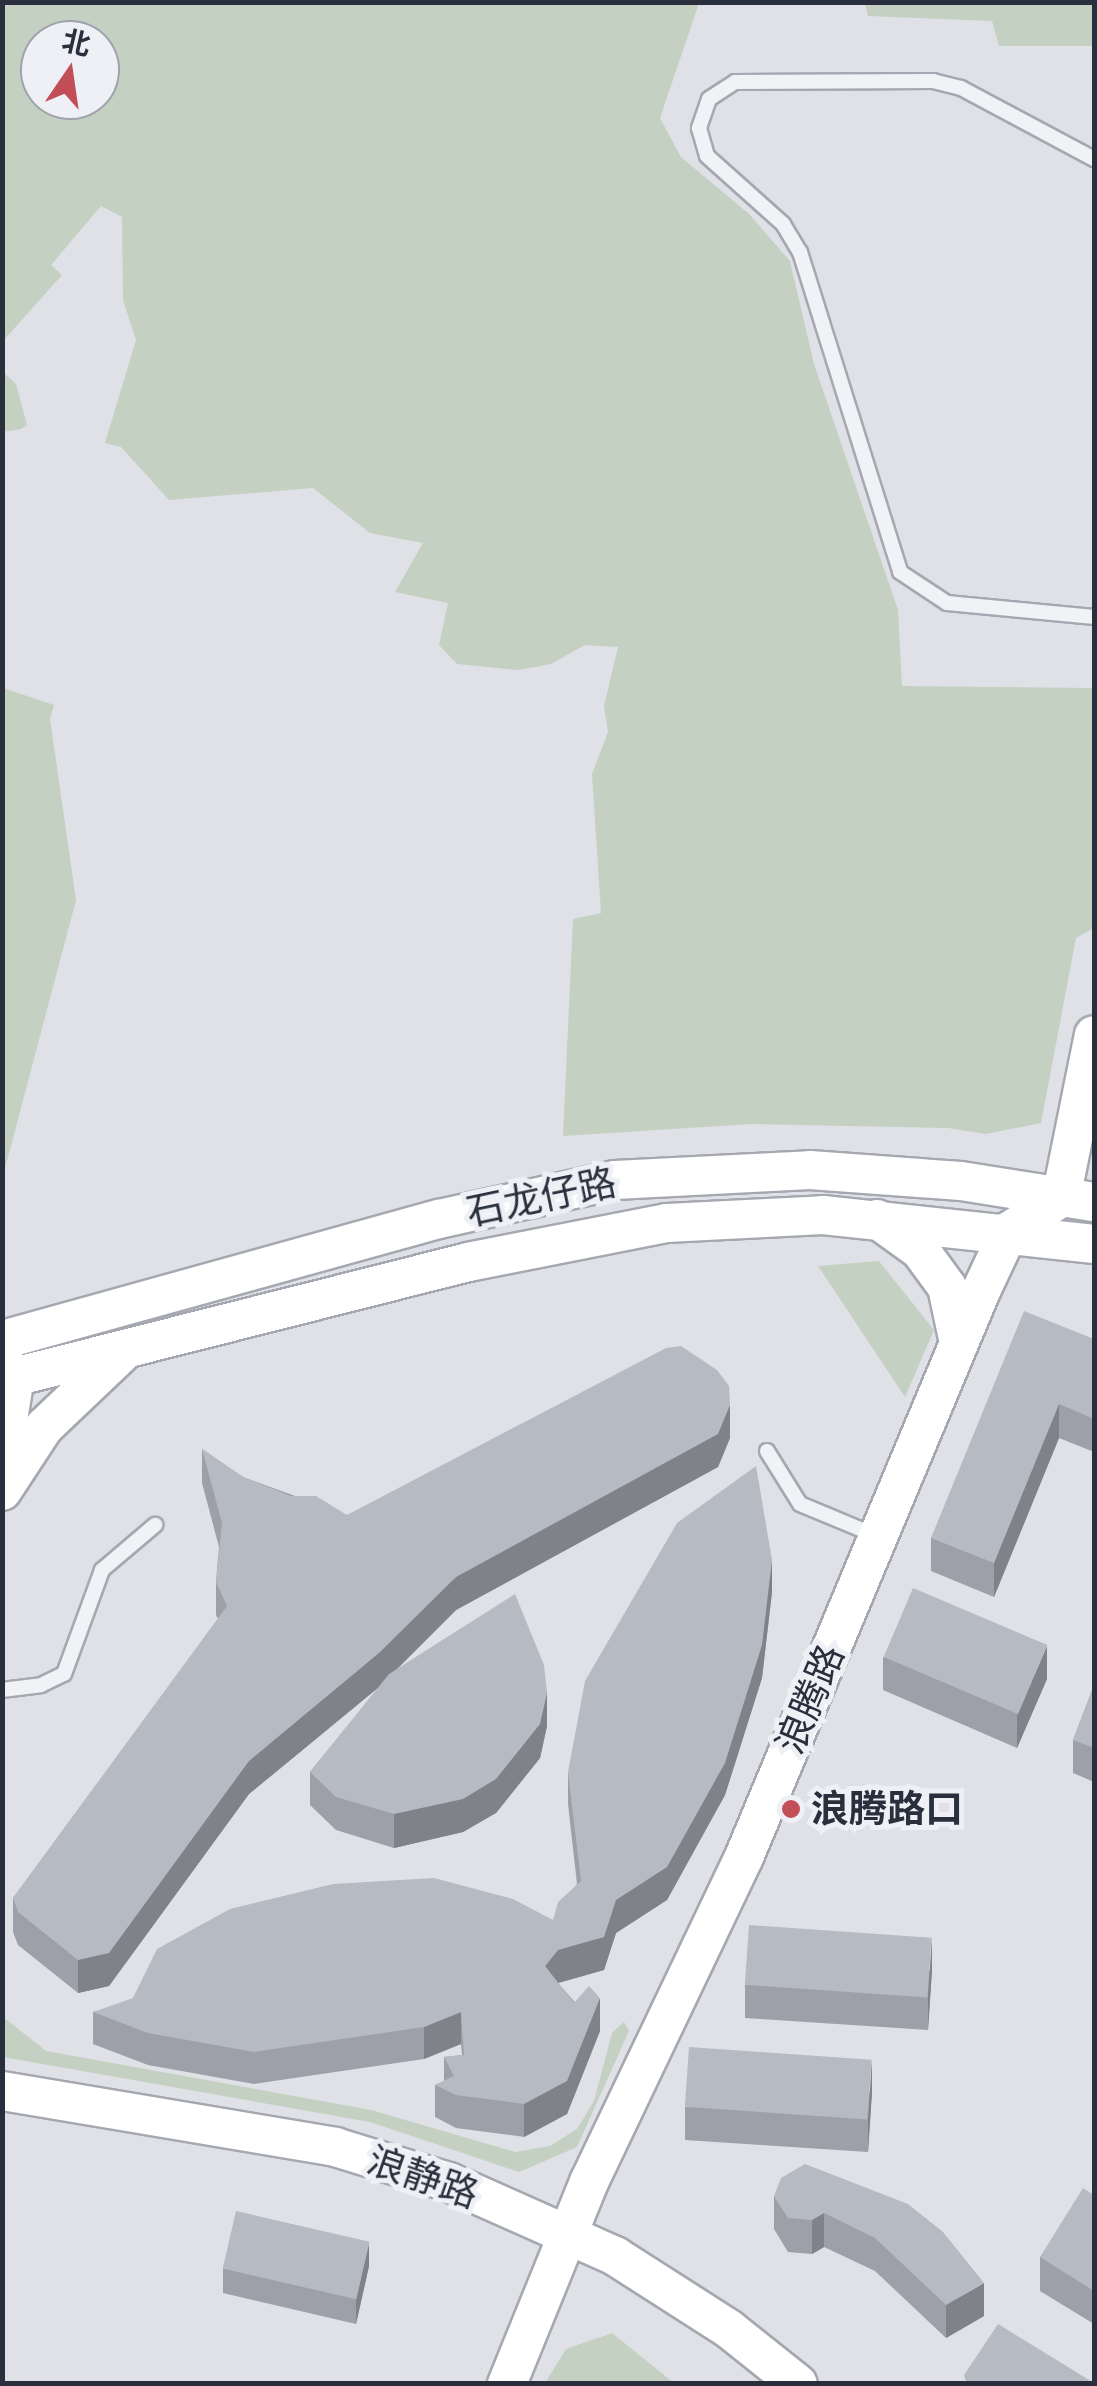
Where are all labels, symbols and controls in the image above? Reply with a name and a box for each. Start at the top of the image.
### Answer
north arrow [20,20,120,120]
text: 北 [59,22,94,62]
street label: 石龙仔路 [462,1159,620,1235]
street label: 浪腾路 [767,1638,853,1760]
place label: 浪腾路口 [811,1786,963,1832]
marker: 浪腾路口 [780,1798,802,1820]
street label: 浪静路 [362,2137,484,2217]

